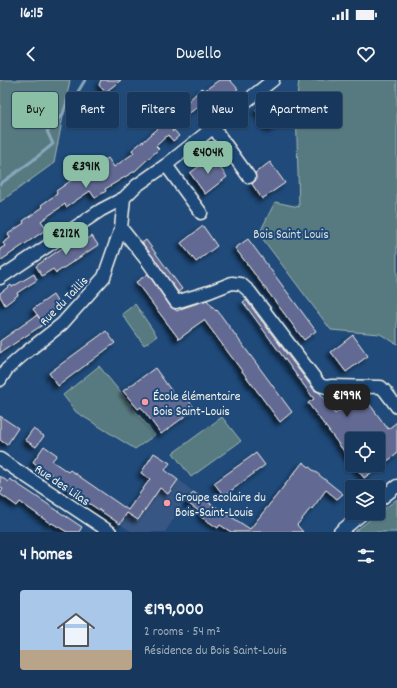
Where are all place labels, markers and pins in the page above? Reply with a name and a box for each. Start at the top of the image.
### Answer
pin: €404K [180,141,236,175]
pin: €391K [58,155,114,189]
pin: €212K [38,222,94,256]
pin: €199K [319,384,375,418]
place label: École élémentaire Bois Saint-Louis [153,388,241,422]
marker: École élémentaire Bois Saint-Louis [140,397,150,407]
place label: Groupe scolaire du Bois-Saint-Louis [175,489,266,523]
marker: Groupe scolaire du Bois-Saint-Louis [162,498,172,508]

